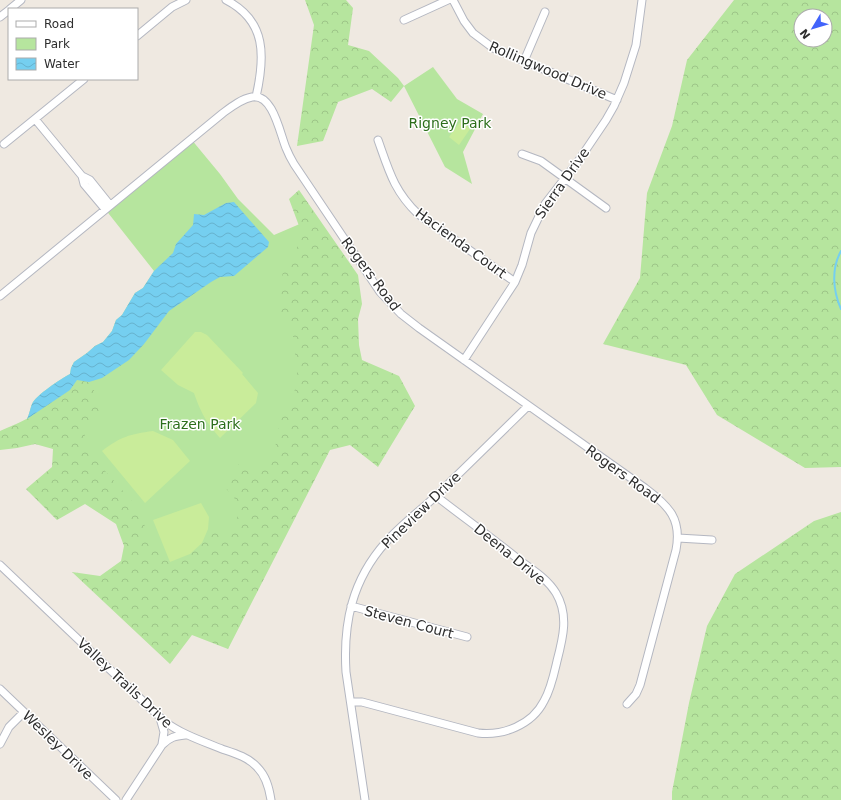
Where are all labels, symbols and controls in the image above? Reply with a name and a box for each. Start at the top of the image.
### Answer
legend [8,8,138,80]
north arrow [793,8,833,48]
text: Road [44,17,74,31]
text: N [798,26,813,41]
text: Park [44,37,70,51]
street label: Rollingwood Drive [487,38,609,102]
text: Water [44,57,80,71]
park label: Rigney Park [409,115,492,131]
street label: Sierra Drive [532,144,592,222]
street label: Hacienda Court [412,205,510,282]
street label: Rogers Road [338,234,404,314]
park label: Frazen Park [160,416,241,432]
street label: Rogers Road [583,442,663,506]
street label: Pineview Drive [378,468,464,552]
street label: Deena Drive [471,520,549,588]
street label: Steven Court [363,602,456,642]
street label: Valley Trails Drive [74,635,176,731]
street label: Wesley Drive [20,707,96,783]

